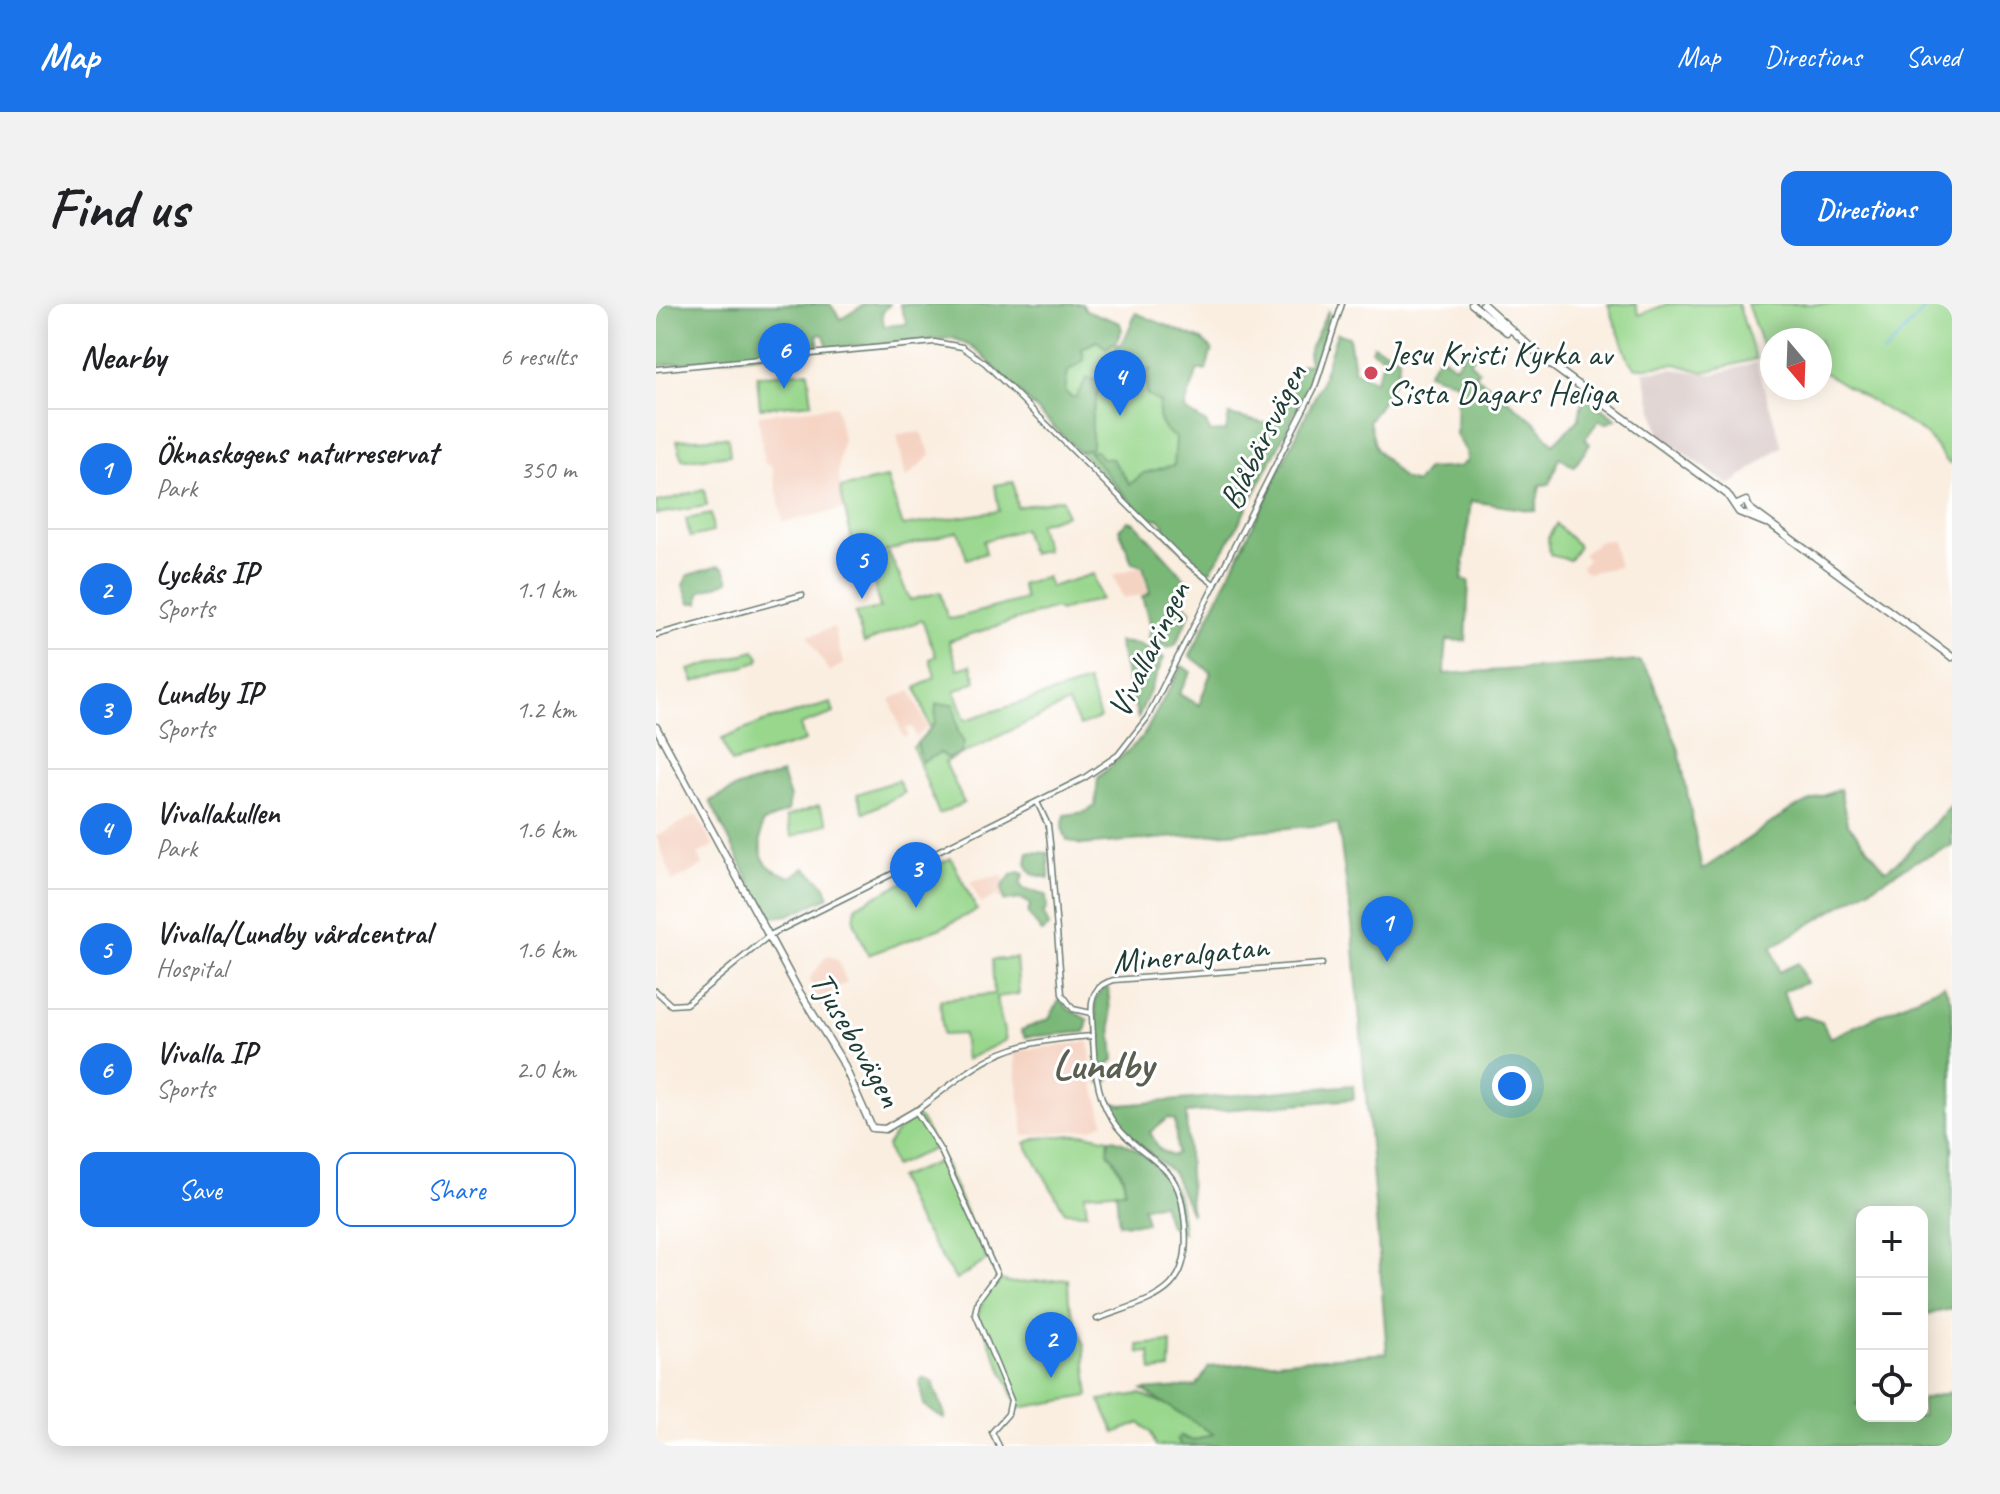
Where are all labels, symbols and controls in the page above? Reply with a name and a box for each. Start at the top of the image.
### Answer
text: Map [40,33,99,80]
text: Map [1677,39,1720,74]
text: Directions [1764,39,1862,74]
text: Saved [1906,39,1960,74]
button: Directions [1781,171,1952,246]
text: Find us [48,173,188,244]
pin: 6 [758,323,810,389]
north arrow [1760,328,1832,400]
place label: Jesu Kristi Kyrka av Sista Dagars Heliga [1385,332,1619,414]
text: Nearby [80,335,166,378]
text: 6 results [500,340,576,373]
pin: 4 [1094,350,1146,416]
street label: Blåbärsvägen [1209,356,1316,516]
marker: Jesu Kristi Kyrka av Sista Dagars Heliga [1362,364,1380,382]
text: Öknaskogens naturreservat [156,434,438,472]
text: 1 [100,453,112,486]
text: 350 m [520,453,576,486]
text: Park [156,472,197,505]
pin: 5 [836,533,888,599]
text: Lyckås IP [156,554,258,592]
text: 2 [100,573,112,606]
text: 1.1 km [516,573,576,606]
street label: Vivallaringen [1097,573,1201,724]
text: Sports [156,592,214,625]
text: Lundby IP [156,674,262,712]
text: 3 [100,693,112,726]
text: 1.2 km [516,693,576,726]
text: Sports [156,712,214,745]
text: Vivallakullen [156,794,279,832]
text: 4 [100,813,112,846]
text: 1.6 km [516,813,576,846]
text: Park [156,832,197,865]
pin: 3 [890,842,942,908]
pin: 1 [1361,896,1413,962]
text: Vivalla/Lundby vårdcentral [156,914,431,952]
street label: Mineralgatan [1110,924,1272,983]
text: 5 [100,933,112,966]
text: 1.6 km [516,933,576,966]
text: Hospital [156,952,227,985]
street label: Tjusebovägen [801,964,913,1115]
text: Vivalla IP [156,1034,256,1072]
district label: Lundby [1053,1038,1157,1091]
text: 6 [100,1053,112,1086]
text: 2.0 km [516,1053,576,1086]
your location [1492,1066,1532,1106]
text: Sports [156,1072,214,1105]
button: Save [80,1152,320,1227]
button: Share [336,1152,576,1227]
map controls [1856,1206,1928,1422]
button: + [1856,1206,1928,1278]
button: − [1856,1278,1928,1350]
pin: 2 [1025,1312,1077,1378]
button: locate [1856,1350,1928,1422]

